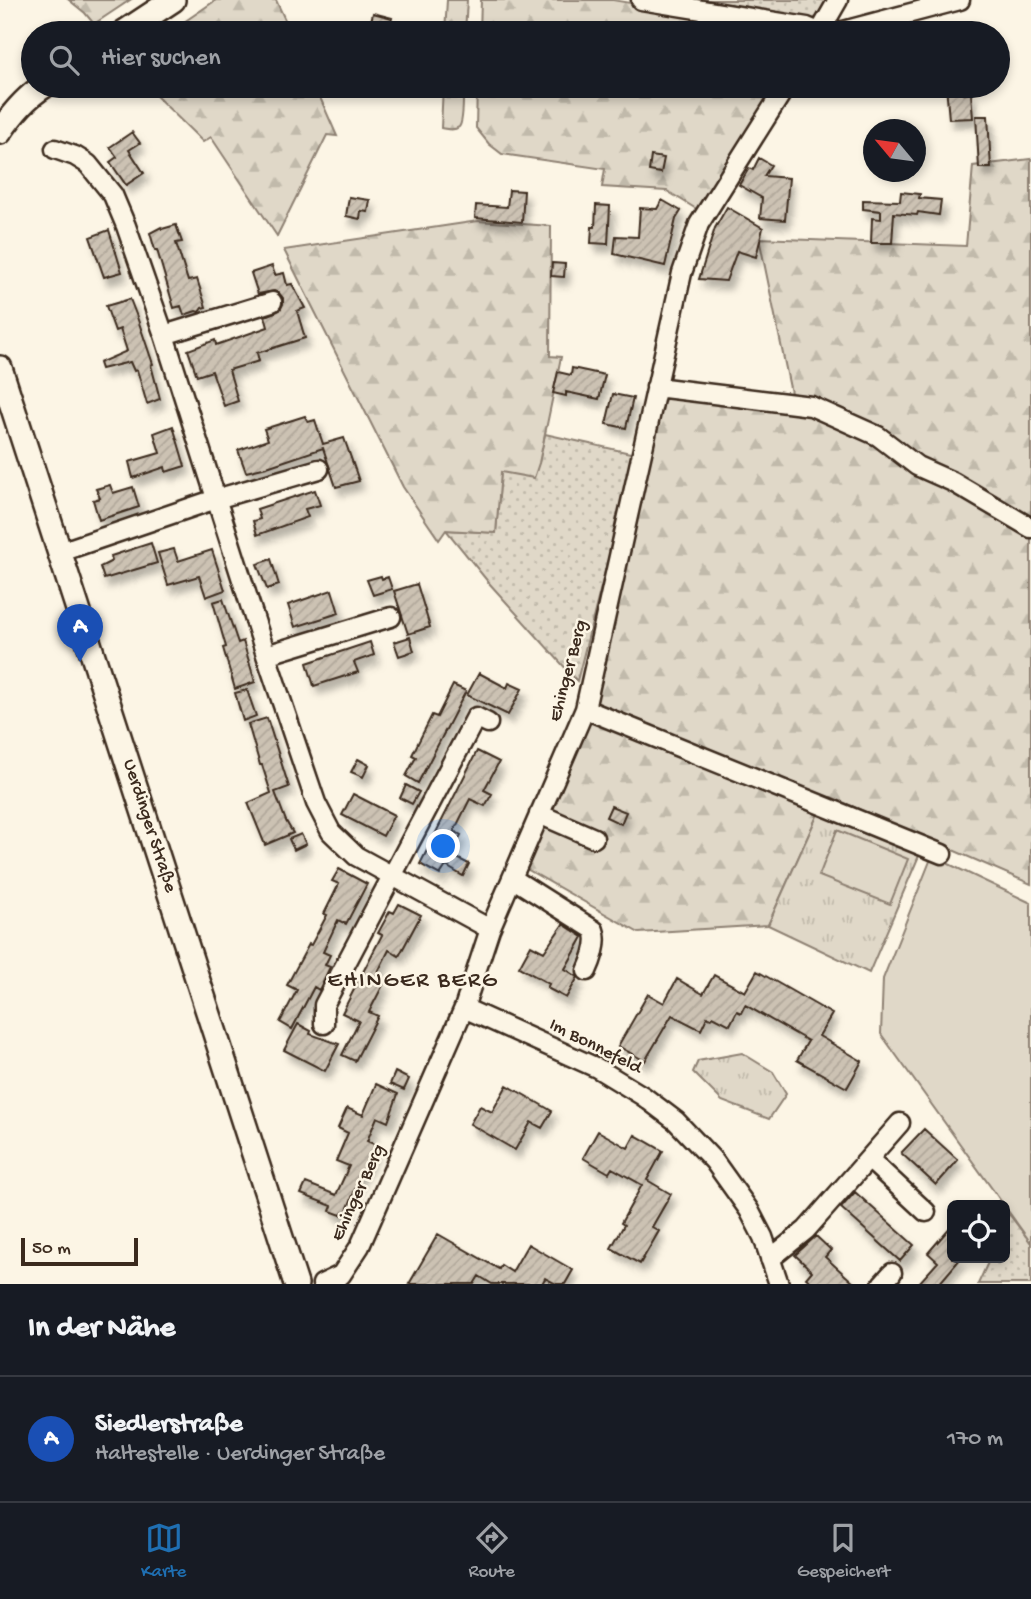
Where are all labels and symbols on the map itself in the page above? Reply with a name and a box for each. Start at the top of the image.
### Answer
north arrow [863,119,926,182]
pin: A [57,604,103,662]
street label: Ehinger Berg [544,618,594,724]
street label: Uerdinger Straße [117,756,181,896]
your location [426,829,460,863]
district label: EHINGER BERG [328,968,498,995]
street label: Im Bonnefeld [545,1014,647,1081]
street label: Ehinger Berg [327,1141,391,1245]
scale bar [21,1235,138,1267]

